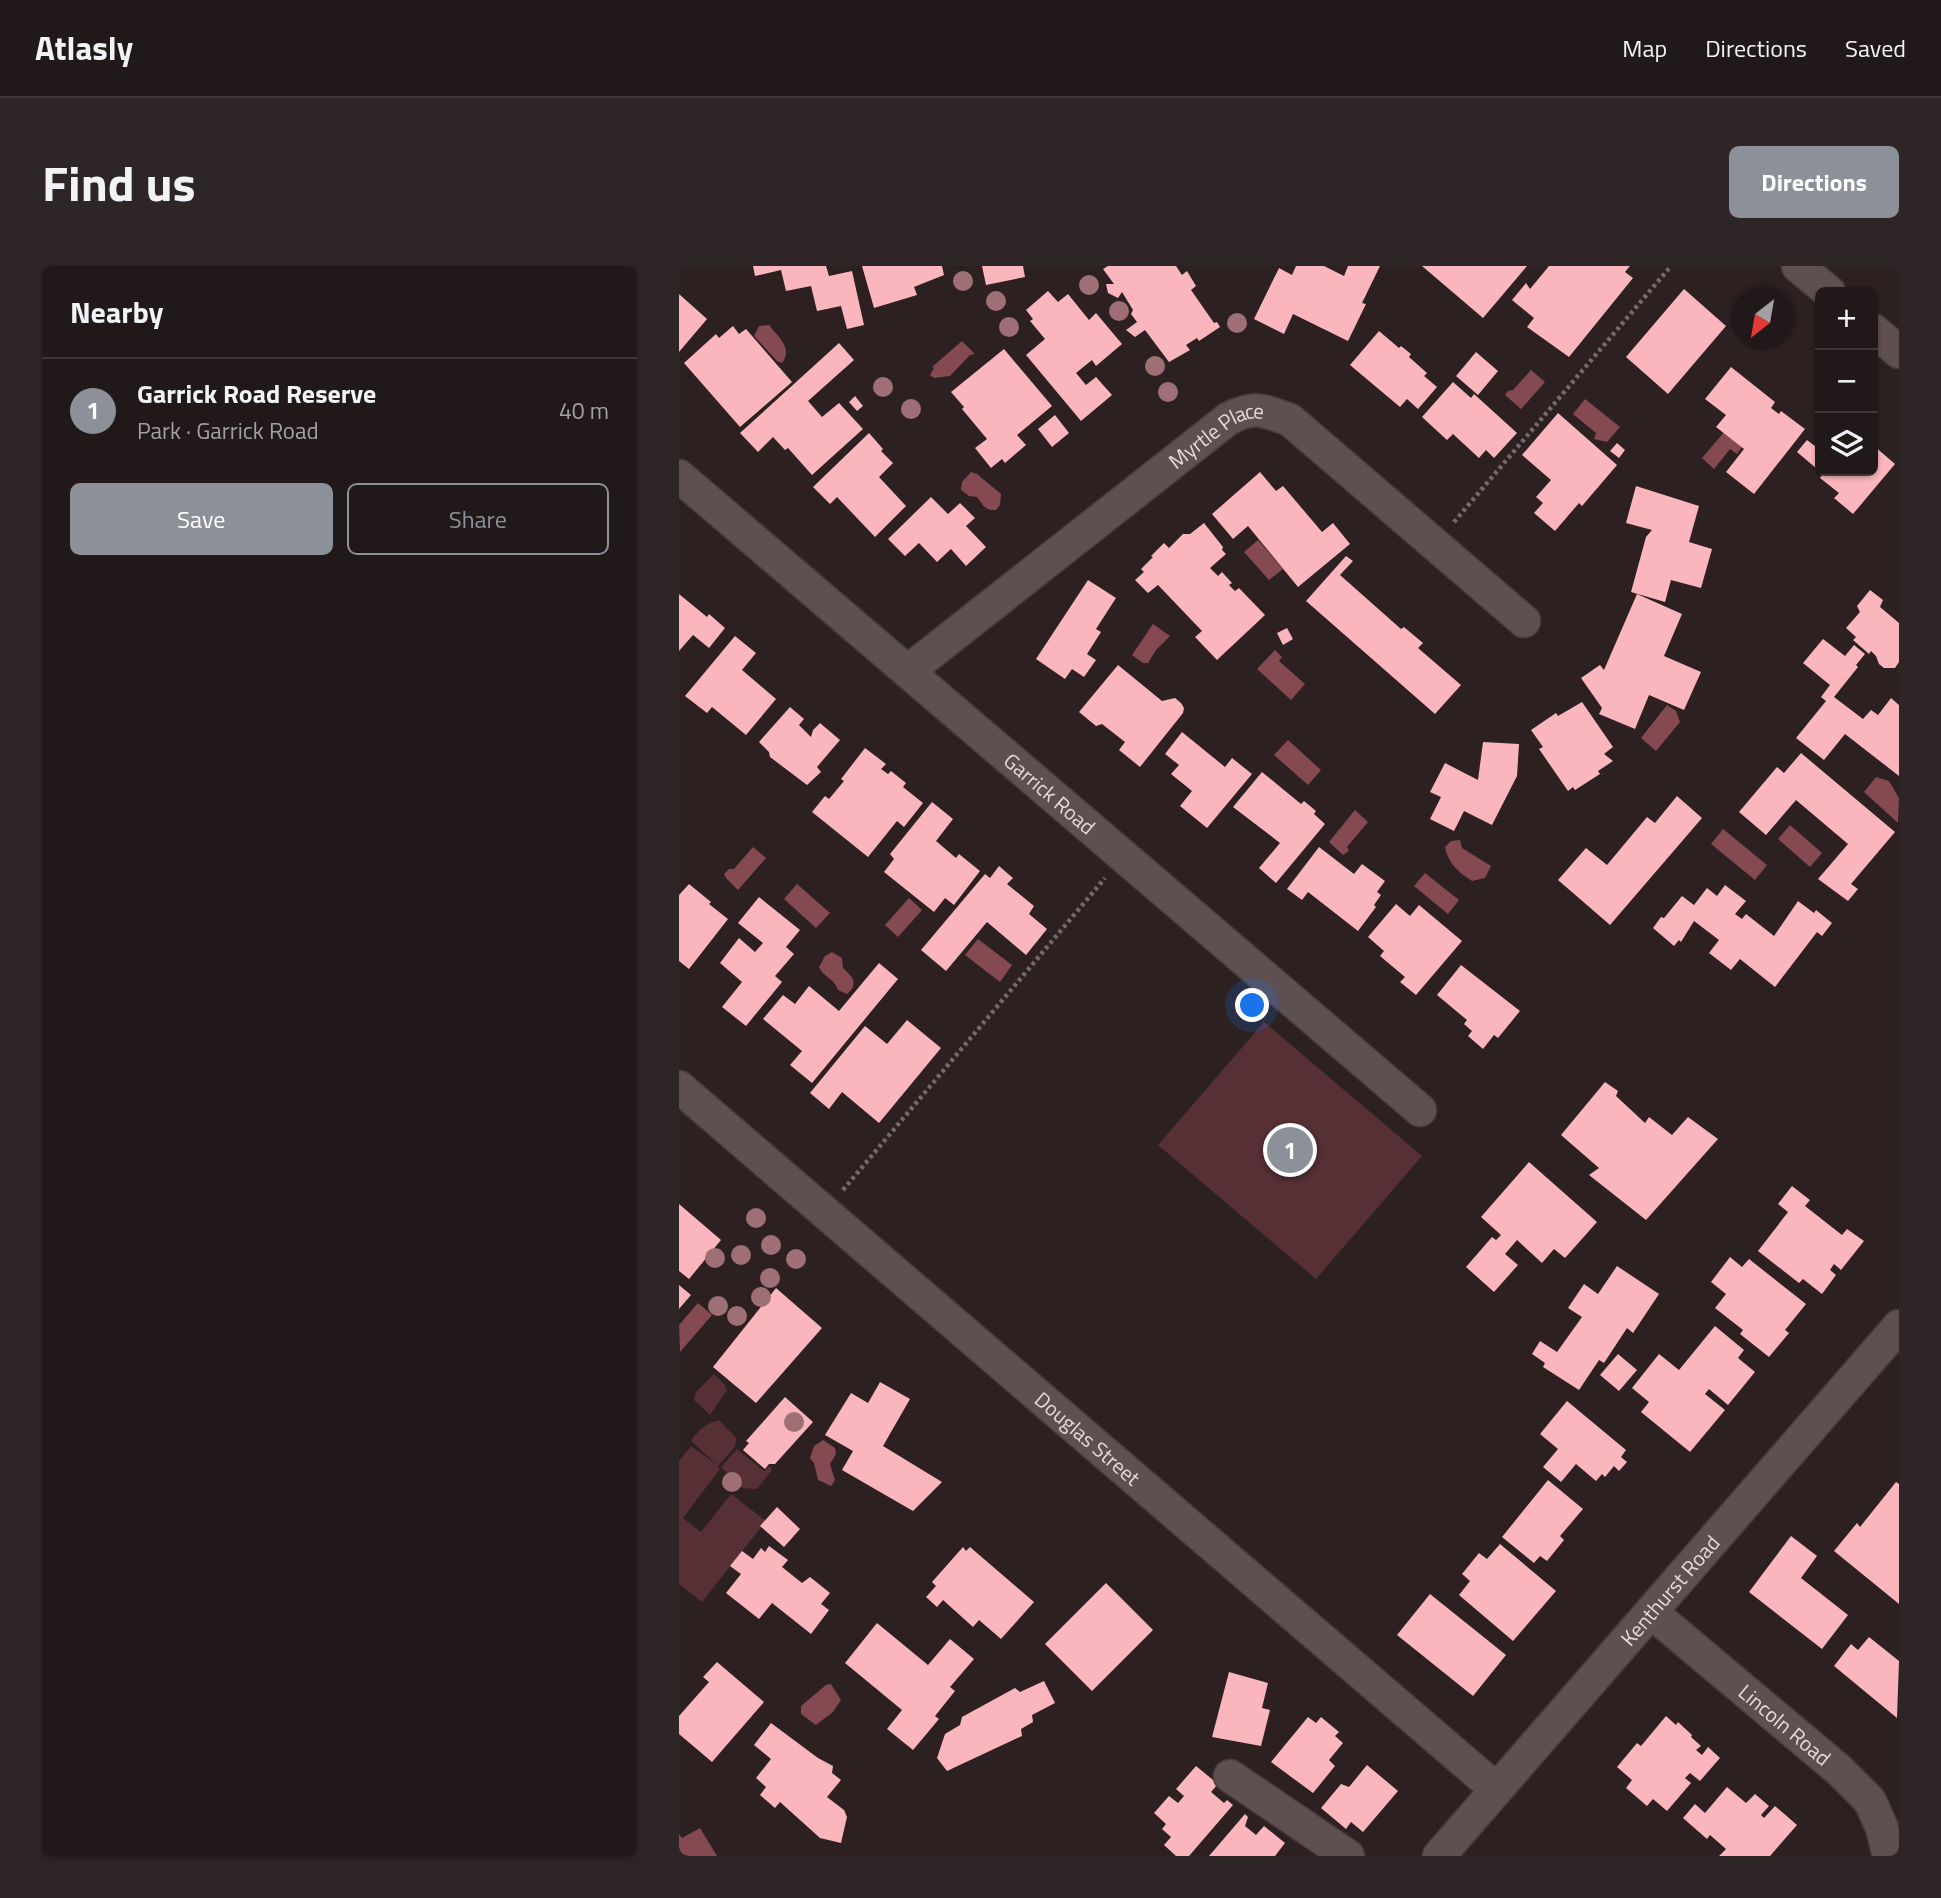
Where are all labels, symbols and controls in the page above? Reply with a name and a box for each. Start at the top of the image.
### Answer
text: Atlasly [35,23,133,73]
text: Map [1622,30,1667,66]
text: Directions [1705,30,1807,66]
text: Saved [1845,30,1906,66]
text: Find us [42,145,196,220]
button: Directions [1729,146,1899,218]
north arrow [1731,287,1794,350]
map controls [1815,287,1878,476]
button: + [1815,287,1878,350]
text: Nearby [70,289,163,335]
button: − [1815,350,1878,413]
text: Garrick Road Reserve [137,374,376,413]
text: 1 [87,393,99,428]
text: 40 m [559,393,609,428]
street label: Myrtle Place [1161,394,1265,476]
text: Park · Garrick Road [137,413,319,448]
button: layers [1815,413,1878,476]
button: Save [70,483,333,555]
button: Share [347,483,609,555]
street label: Garrick Road [997,745,1103,842]
your location [1235,988,1269,1022]
pin: 1 [1267,1124,1313,1176]
street label: Douglas Street [1028,1384,1148,1493]
street label: Kenthurst Road [1612,1528,1727,1653]
street label: Lincoln Road [1732,1676,1838,1773]

